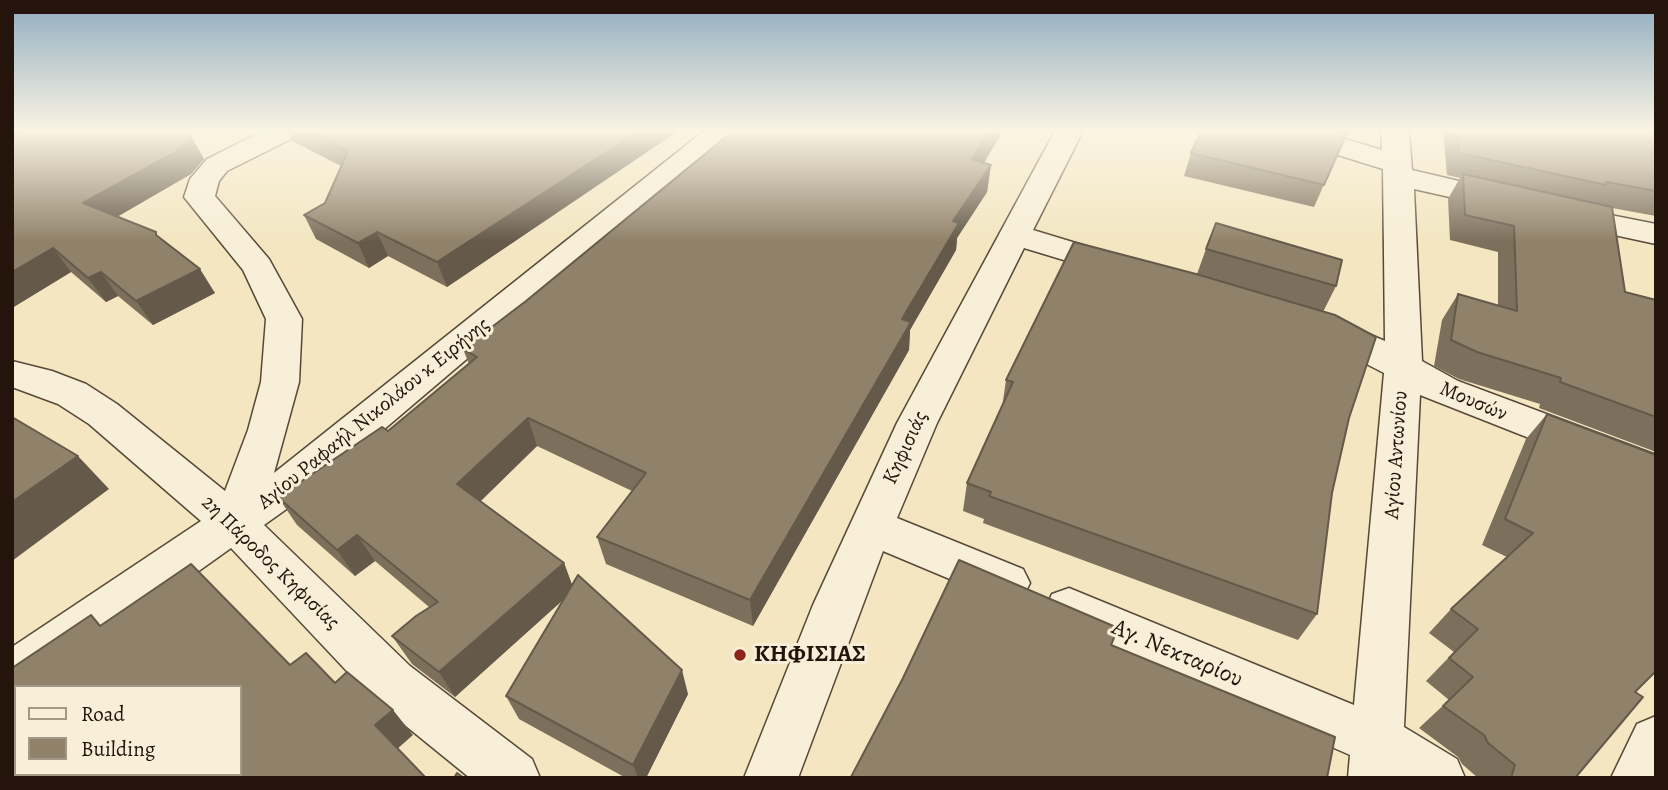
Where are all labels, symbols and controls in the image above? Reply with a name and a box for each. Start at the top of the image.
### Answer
street label: Αγίου Ραφαήλ Νικολάου κ Ειρήνης [253,313,495,515]
street label: Μουσών [1435,377,1511,427]
street label: Αγίου Αντωνίου [1380,390,1414,520]
street label: Κηφισιάς [878,407,934,489]
street label: 2η Πάροδος Κηφισίας [196,491,344,635]
street label: Αγ. Νεκταρίου [1107,613,1247,695]
place label: ΚΗΦΙΣΙΑΣ [754,641,866,669]
marker: ΚΗΦΙΣΙΑΣ [732,647,748,663]
legend [14,685,242,776]
text: Road [81,700,125,728]
text: Building [81,735,155,763]

